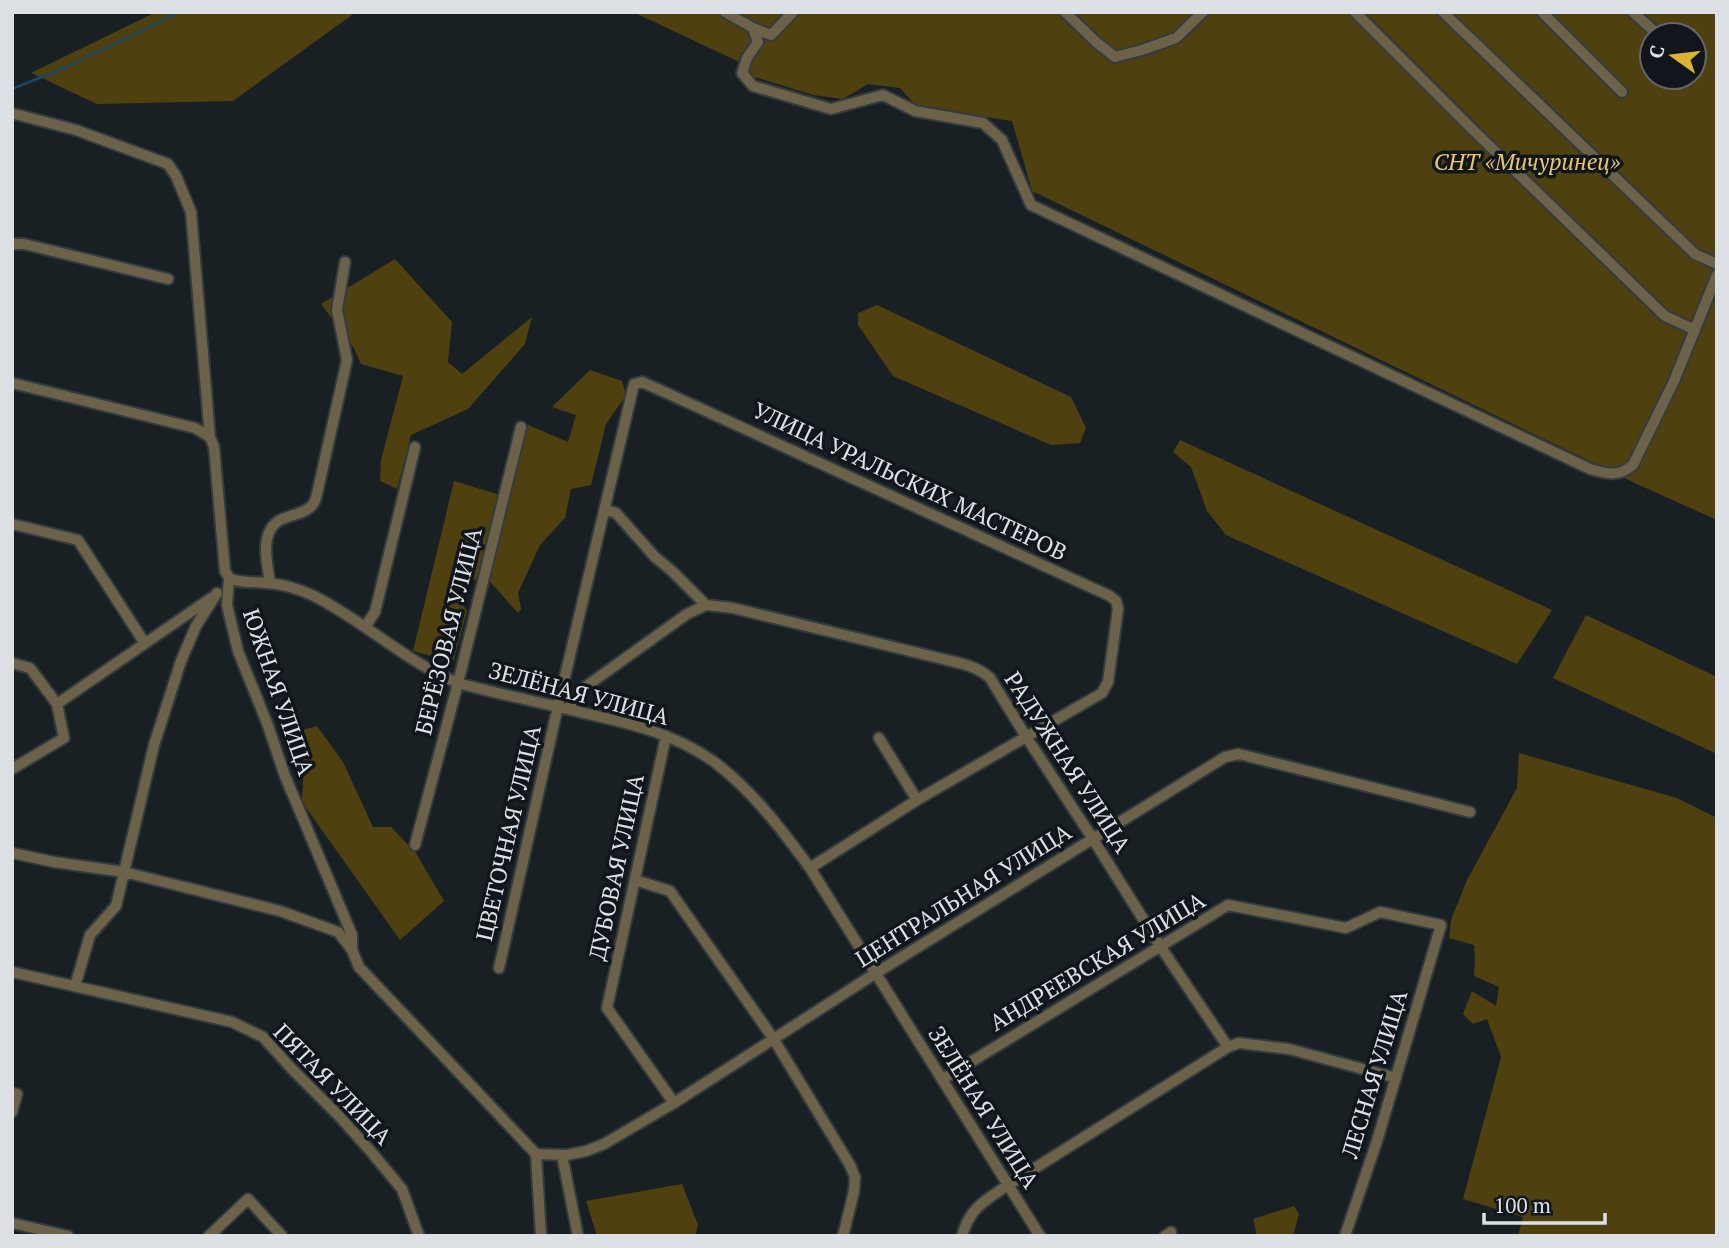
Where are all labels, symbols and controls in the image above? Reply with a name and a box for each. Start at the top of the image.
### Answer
north arrow [1638,21,1708,91]
text: С [1642,43,1670,61]
park label: СНТ «Мичуринец» [1434,146,1621,177]
street label: УЛИЦА УРАЛЬСКИХ МАСТЕРОВ [748,394,1072,568]
street label: БЕРЁЗОВАЯ УЛИЦА [407,524,489,738]
street label: ЮЖНАЯ УЛИЦА [236,605,322,780]
street label: ЗЕЛЁНАЯ УЛИЦА [485,654,673,732]
street label: РАДУЖНАЯ УЛИЦА [998,665,1138,859]
street label: ЦВЕТОЧНАЯ УЛИЦА [468,722,548,944]
street label: ДУБОВАЯ УЛИЦА [581,771,651,963]
street label: ЦЕНТРАЛЬНАЯ УЛИЦА [849,816,1077,974]
street label: АНДРЕЕВСКАЯ УЛИЦА [983,884,1211,1038]
street label: ЛЕСНАЯ УЛИЦА [1333,986,1414,1163]
street label: ПЯТАЯ УЛИЦА [267,1016,399,1152]
street label: ЗЕЛЁНАЯ УЛИЦА [922,1020,1046,1194]
scale bar [1484,1182,1605,1226]
text: 100 m [1494,1191,1551,1219]

